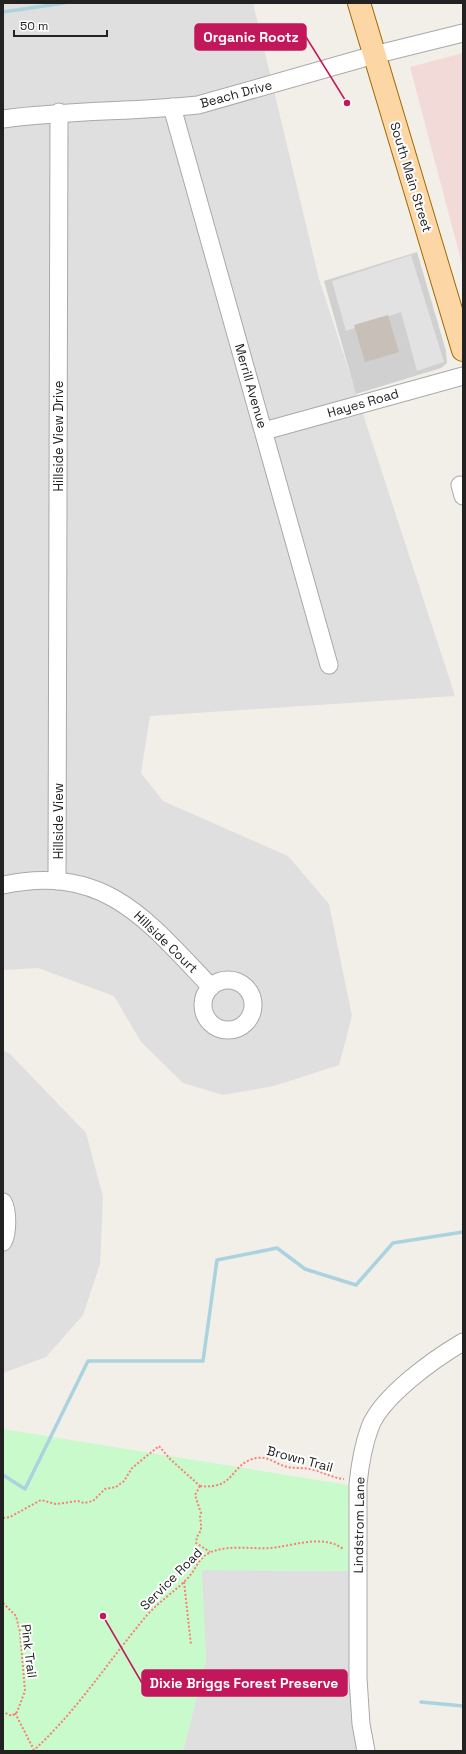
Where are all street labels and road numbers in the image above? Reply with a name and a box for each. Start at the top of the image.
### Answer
street label: Beach Drive [198,76,274,112]
street label: South Main Street [386,120,436,234]
street label: Merrill Avenue [231,342,271,430]
street label: Hillside View Drive [50,380,67,492]
street label: Hayes Road [325,385,401,421]
street label: Hillside View [50,783,67,859]
street label: Hillside Court [130,907,202,977]
street label: Brown Trail [265,1442,335,1476]
street label: Lindstrom Lane [350,1476,368,1574]
street label: Service Road [136,1544,206,1614]
street label: Pink Trail [17,1623,41,1679]

